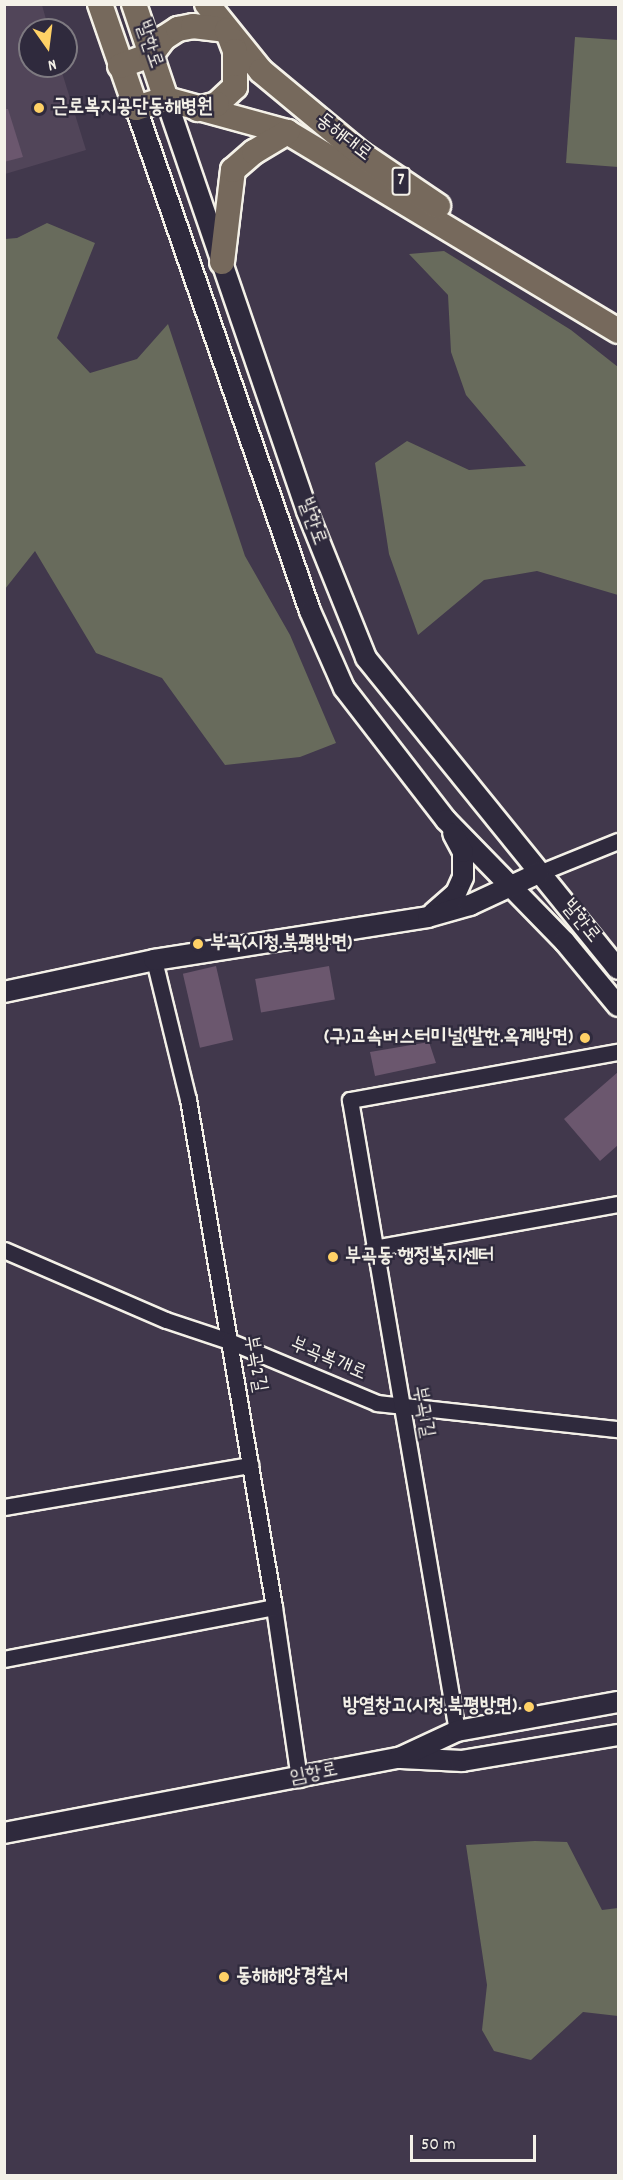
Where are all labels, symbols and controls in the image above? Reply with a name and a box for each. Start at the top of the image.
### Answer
north arrow [18,18,78,78]
street label: 발한로 [129,18,167,72]
text: N [45,52,59,76]
place label: 근로복지공단동해병원 [52,96,213,120]
marker: 근로복지공단동해병원 [30,99,48,117]
street label: 동해대로 [310,109,376,167]
road number: 7 [390,166,412,196]
street label: 발한로 [291,495,331,549]
street label: 발한로 [555,896,605,948]
place label: 부곡(시청.북평방면) [210,932,352,956]
marker: 부곡(시청.북평방면) [191,937,205,951]
place label: (구)고속버스터미널(발한.옥계방면) [324,1026,573,1050]
marker: (구)고속버스터미널(발한.옥계방면) [578,1031,592,1045]
place label: 부곡동 행정복지센터 [345,1245,494,1269]
marker: 부곡동 행정복지센터 [326,1250,340,1264]
street label: 부곡복개로 [286,1333,370,1387]
street label: 부곡2길 [237,1334,271,1394]
street label: 부곡1길 [406,1384,438,1440]
place label: 방열창고(시청.북평방면) [343,1695,517,1719]
marker: 방열창고(시청.북평방면) [522,1700,536,1714]
street label: 임항로 [288,1759,340,1791]
place label: 동해해양경찰서 [236,1965,349,1989]
marker: 동해해양경찰서 [217,1970,231,1984]
scale bar [413,2123,539,2161]
text: 50 m [421,2133,456,2158]

